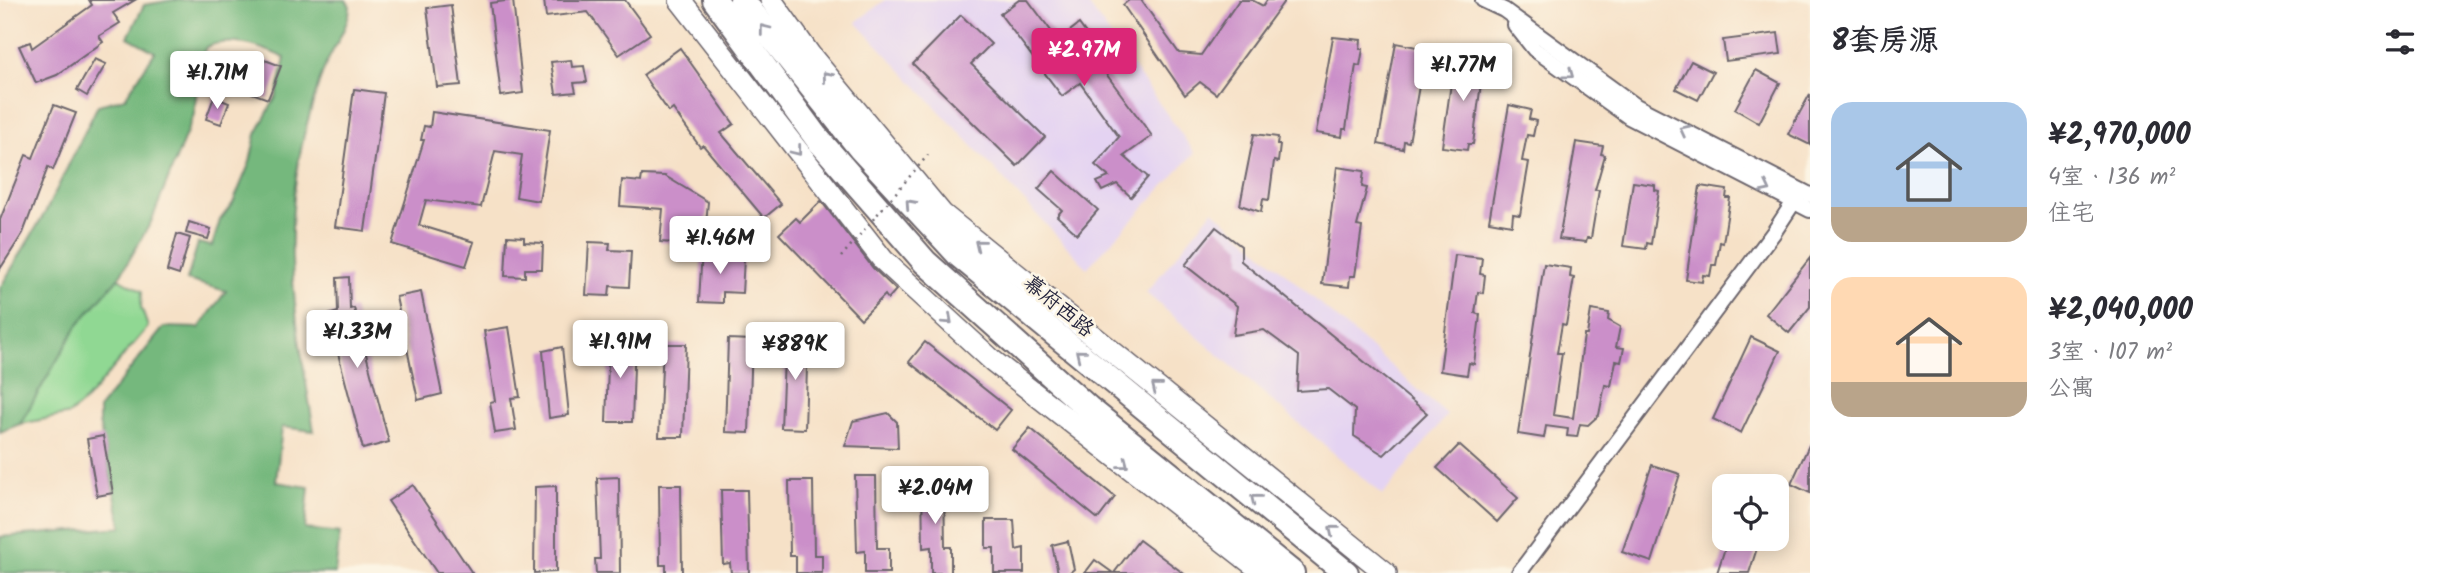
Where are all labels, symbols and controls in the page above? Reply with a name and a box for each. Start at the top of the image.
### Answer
text: 8套房源 [1831,18,1939,66]
icon: filters [2381,23,2419,61]
one-way arrow [759,25,772,37]
pin: ¥2.97M [1027,28,1141,88]
text: ¥2.97M [1048,33,1120,69]
pin: ¥1.77M [1406,43,1520,103]
text: ¥1.77M [1430,48,1496,84]
pin: ¥1.71M [160,52,274,111]
text: ¥1.71M [186,56,248,92]
one-way arrow [1561,66,1574,78]
one-way arrow [823,71,835,84]
text: ¥2,970,000 [2048,112,2191,160]
one-way arrow [1679,125,1691,139]
icon: home [1887,130,1971,214]
one-way arrow [788,143,801,156]
text: 4室 · 136 m² [2048,160,2175,196]
one-way arrow [1759,180,1771,193]
text: 住宅 [2048,196,2094,232]
one-way arrow [905,199,918,212]
pin: ¥1.46M [663,216,777,276]
text: ¥1.46M [686,221,754,257]
one-way arrow [975,239,987,252]
street label: 幕府西路 [1015,268,1101,346]
text: ¥2,040,000 [2048,287,2193,335]
icon: home [1887,305,1971,389]
pin: ¥1.33M [300,310,414,370]
one-way arrow [940,312,953,324]
text: ¥1.33M [322,315,392,351]
pin: ¥1.91M [563,320,677,380]
pin: ¥889K [746,322,844,382]
text: ¥1.91M [589,325,651,361]
text: ¥889K [762,327,828,363]
text: 3室 · 107 m² [2048,335,2172,371]
one-way arrow [1075,350,1088,362]
text: 公寓 [2048,371,2094,407]
one-way arrow [1151,383,1164,395]
one-way arrow [1117,455,1129,468]
pin: ¥2.04M [878,466,992,526]
text: ¥2.04M [898,471,972,507]
map controls [1712,474,1789,551]
button: locate [1712,474,1789,551]
one-way arrow [1251,494,1263,507]
one-way arrow [1328,526,1341,538]

